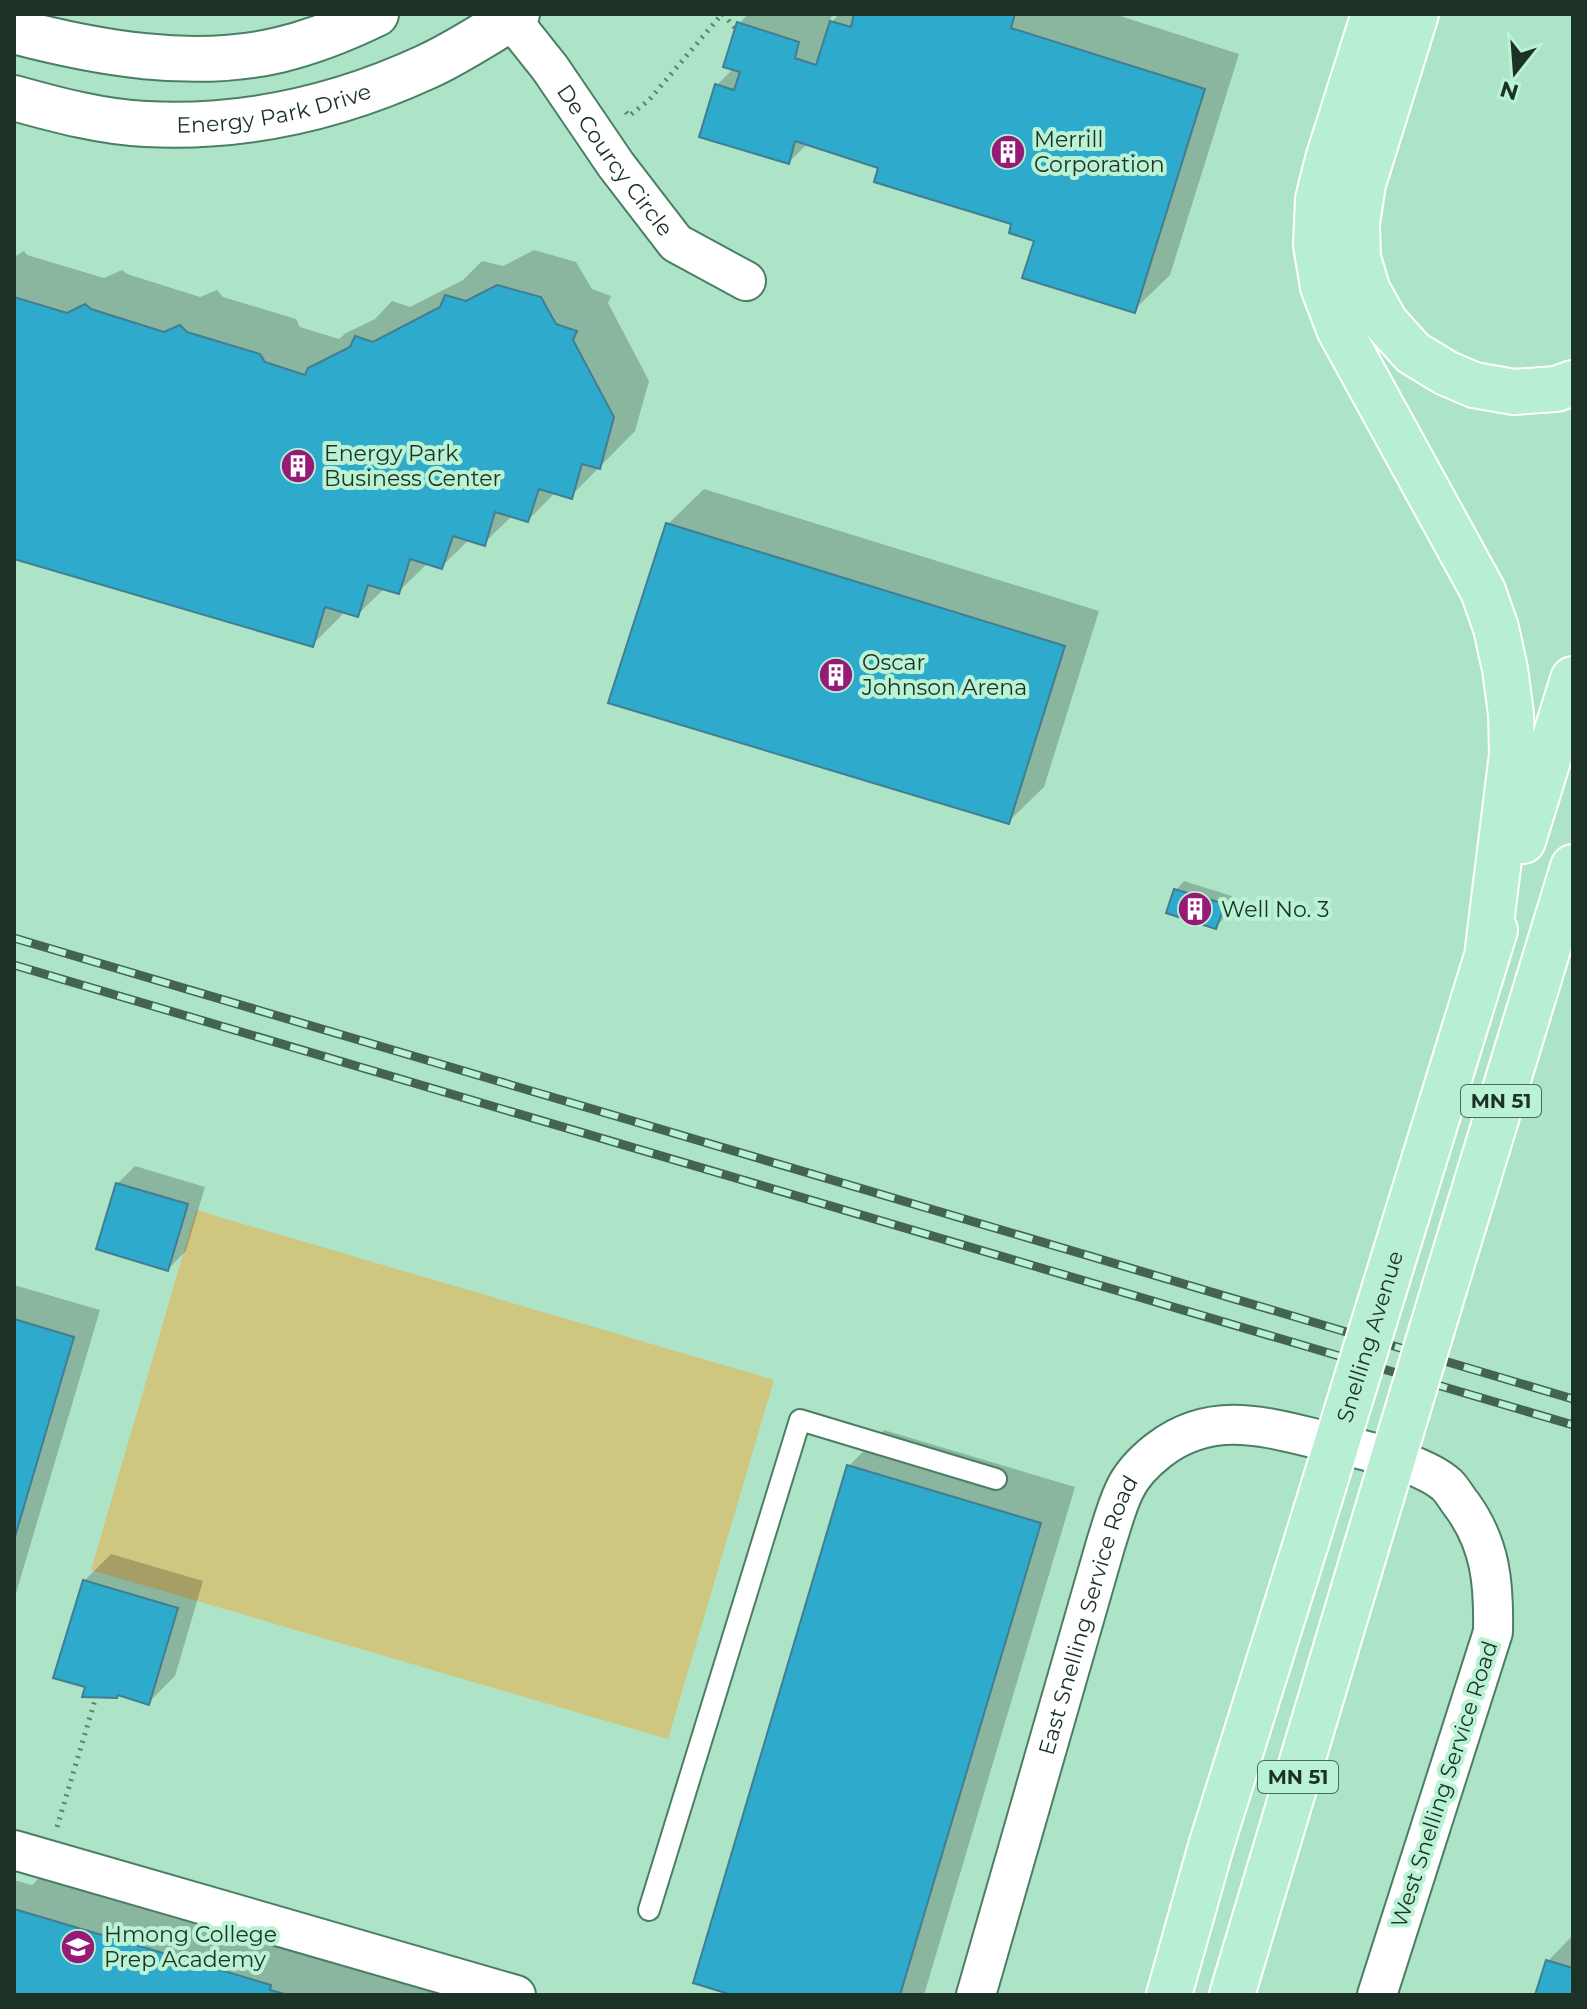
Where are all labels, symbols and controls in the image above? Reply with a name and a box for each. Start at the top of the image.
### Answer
north arrow [1475,32,1555,112]
text: N [1497,75,1522,106]
street label: Energy Park Drive [176,78,375,139]
street label: De Courcy Circle [551,79,679,242]
place label: Merrill Corporation [1034,126,1165,178]
building icon: Merrill Corporation [989,133,1027,171]
place label: Energy Park Business Center [324,440,501,492]
building icon: Energy Park Business Center [279,447,317,485]
place label: Oscar Johnson Arena [861,649,1027,701]
building icon: Oscar Johnson Arena [817,656,855,694]
building icon: Well No. 3 [1176,890,1214,928]
place label: Well No. 3 [1221,896,1329,923]
road number: MN 51 [1461,1085,1541,1117]
street label: Snelling Avenue [1331,1248,1409,1426]
street label: East Snelling Service Road [1033,1470,1144,1758]
street label: West Snelling Service Road [1385,1637,1504,1931]
road number: MN 51 [1258,1761,1338,1793]
place label: Hmong College Prep Academy [104,1921,277,1973]
school or university icon: Hmong College Prep Academy [59,1928,97,1966]

